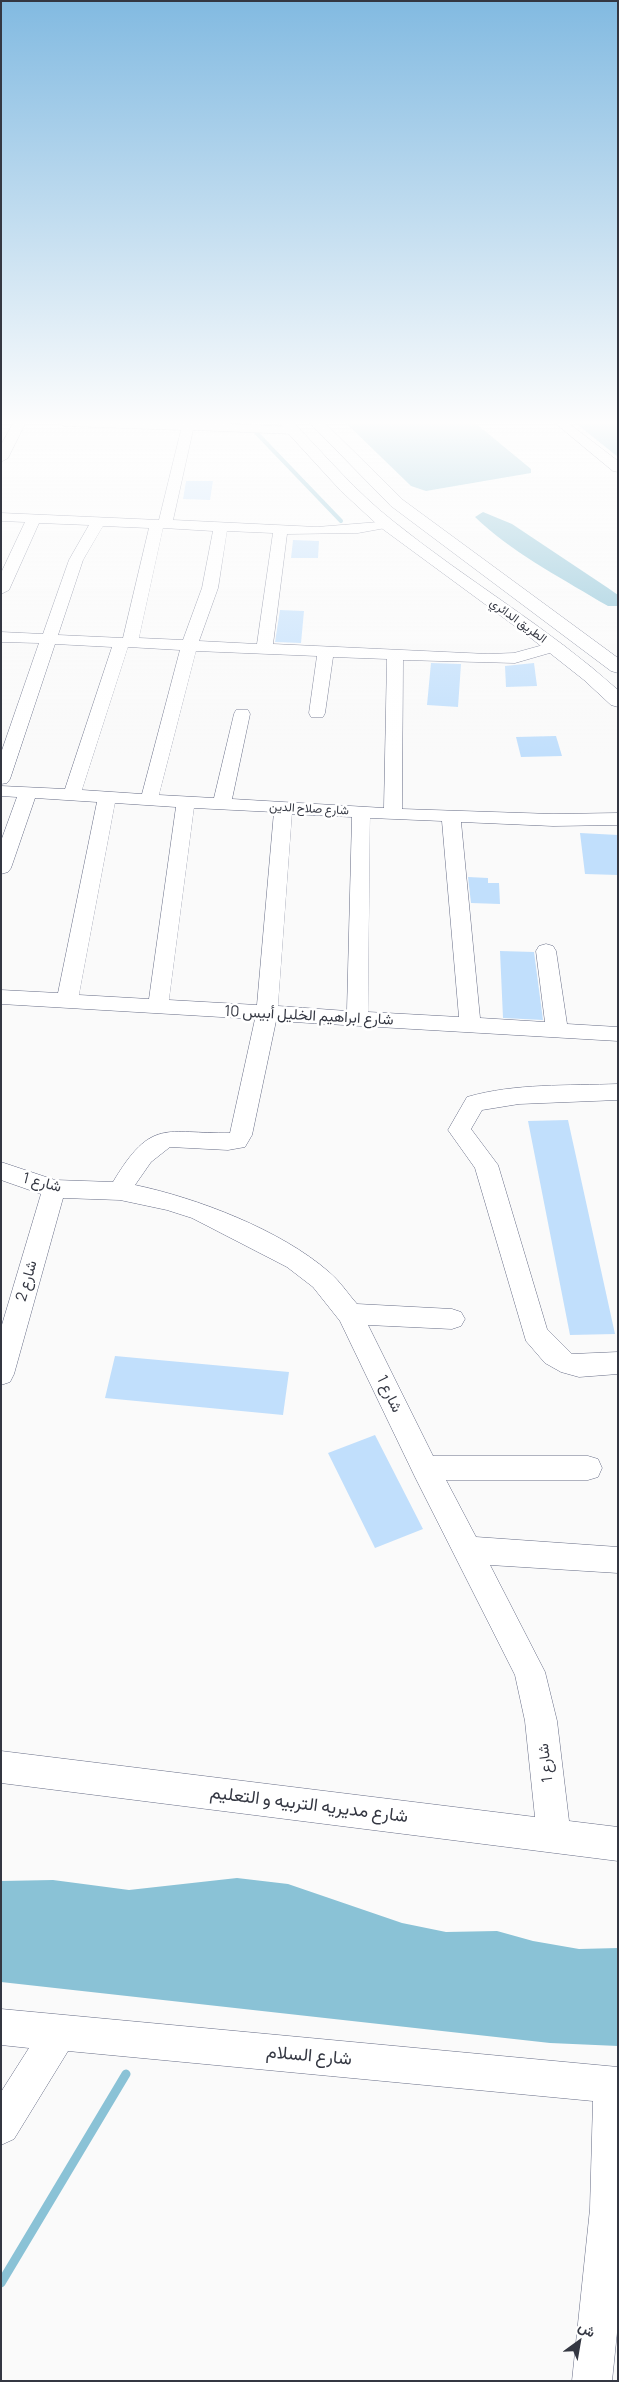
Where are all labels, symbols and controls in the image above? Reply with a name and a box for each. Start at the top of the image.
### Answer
street label: الطريق الدائري [487,596,549,646]
street label: شارع صلاح الدين [269,800,349,818]
street label: شارع ابراهيم الخليل أبيس 10 [224,1003,394,1029]
street label: شارع 1 [21,1170,63,1196]
street label: شارع 2 [13,1258,41,1304]
street label: شارع 1 [372,1373,406,1415]
street label: شارع 1 [535,1743,557,1783]
street label: شارع مديريه التربيه و التعليم [209,1782,409,1828]
street label: شارع السلام [265,2041,353,2071]
text: ش [575,2316,599,2341]
north arrow [554,2317,604,2367]

